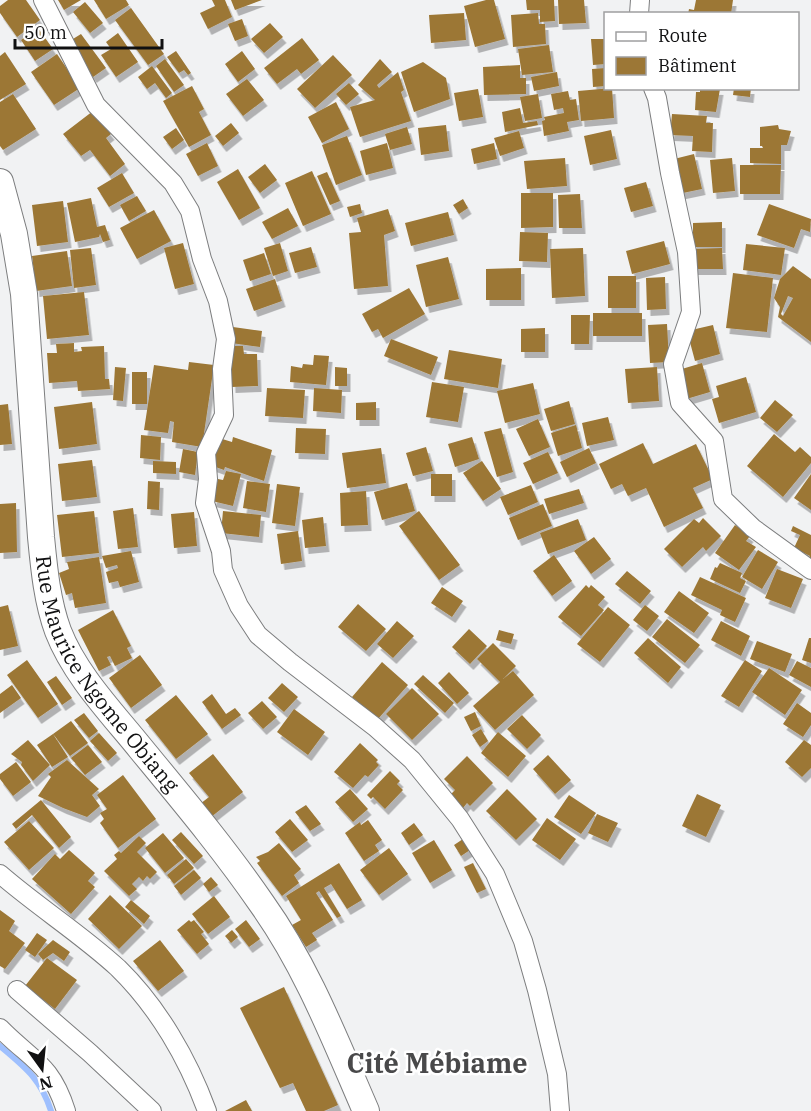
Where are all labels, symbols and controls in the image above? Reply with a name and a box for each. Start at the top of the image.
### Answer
scale bar [15,12,162,50]
legend [604,12,799,90]
text: 50 m [24,21,67,44]
text: Route [658,24,707,47]
text: Bâtiment [658,54,736,77]
street label: Rue Maurice Ngome Obiang [30,554,186,798]
north arrow [12,1039,72,1099]
district label: Cité Mébiame [347,1045,527,1080]
text: N [37,1072,55,1095]

